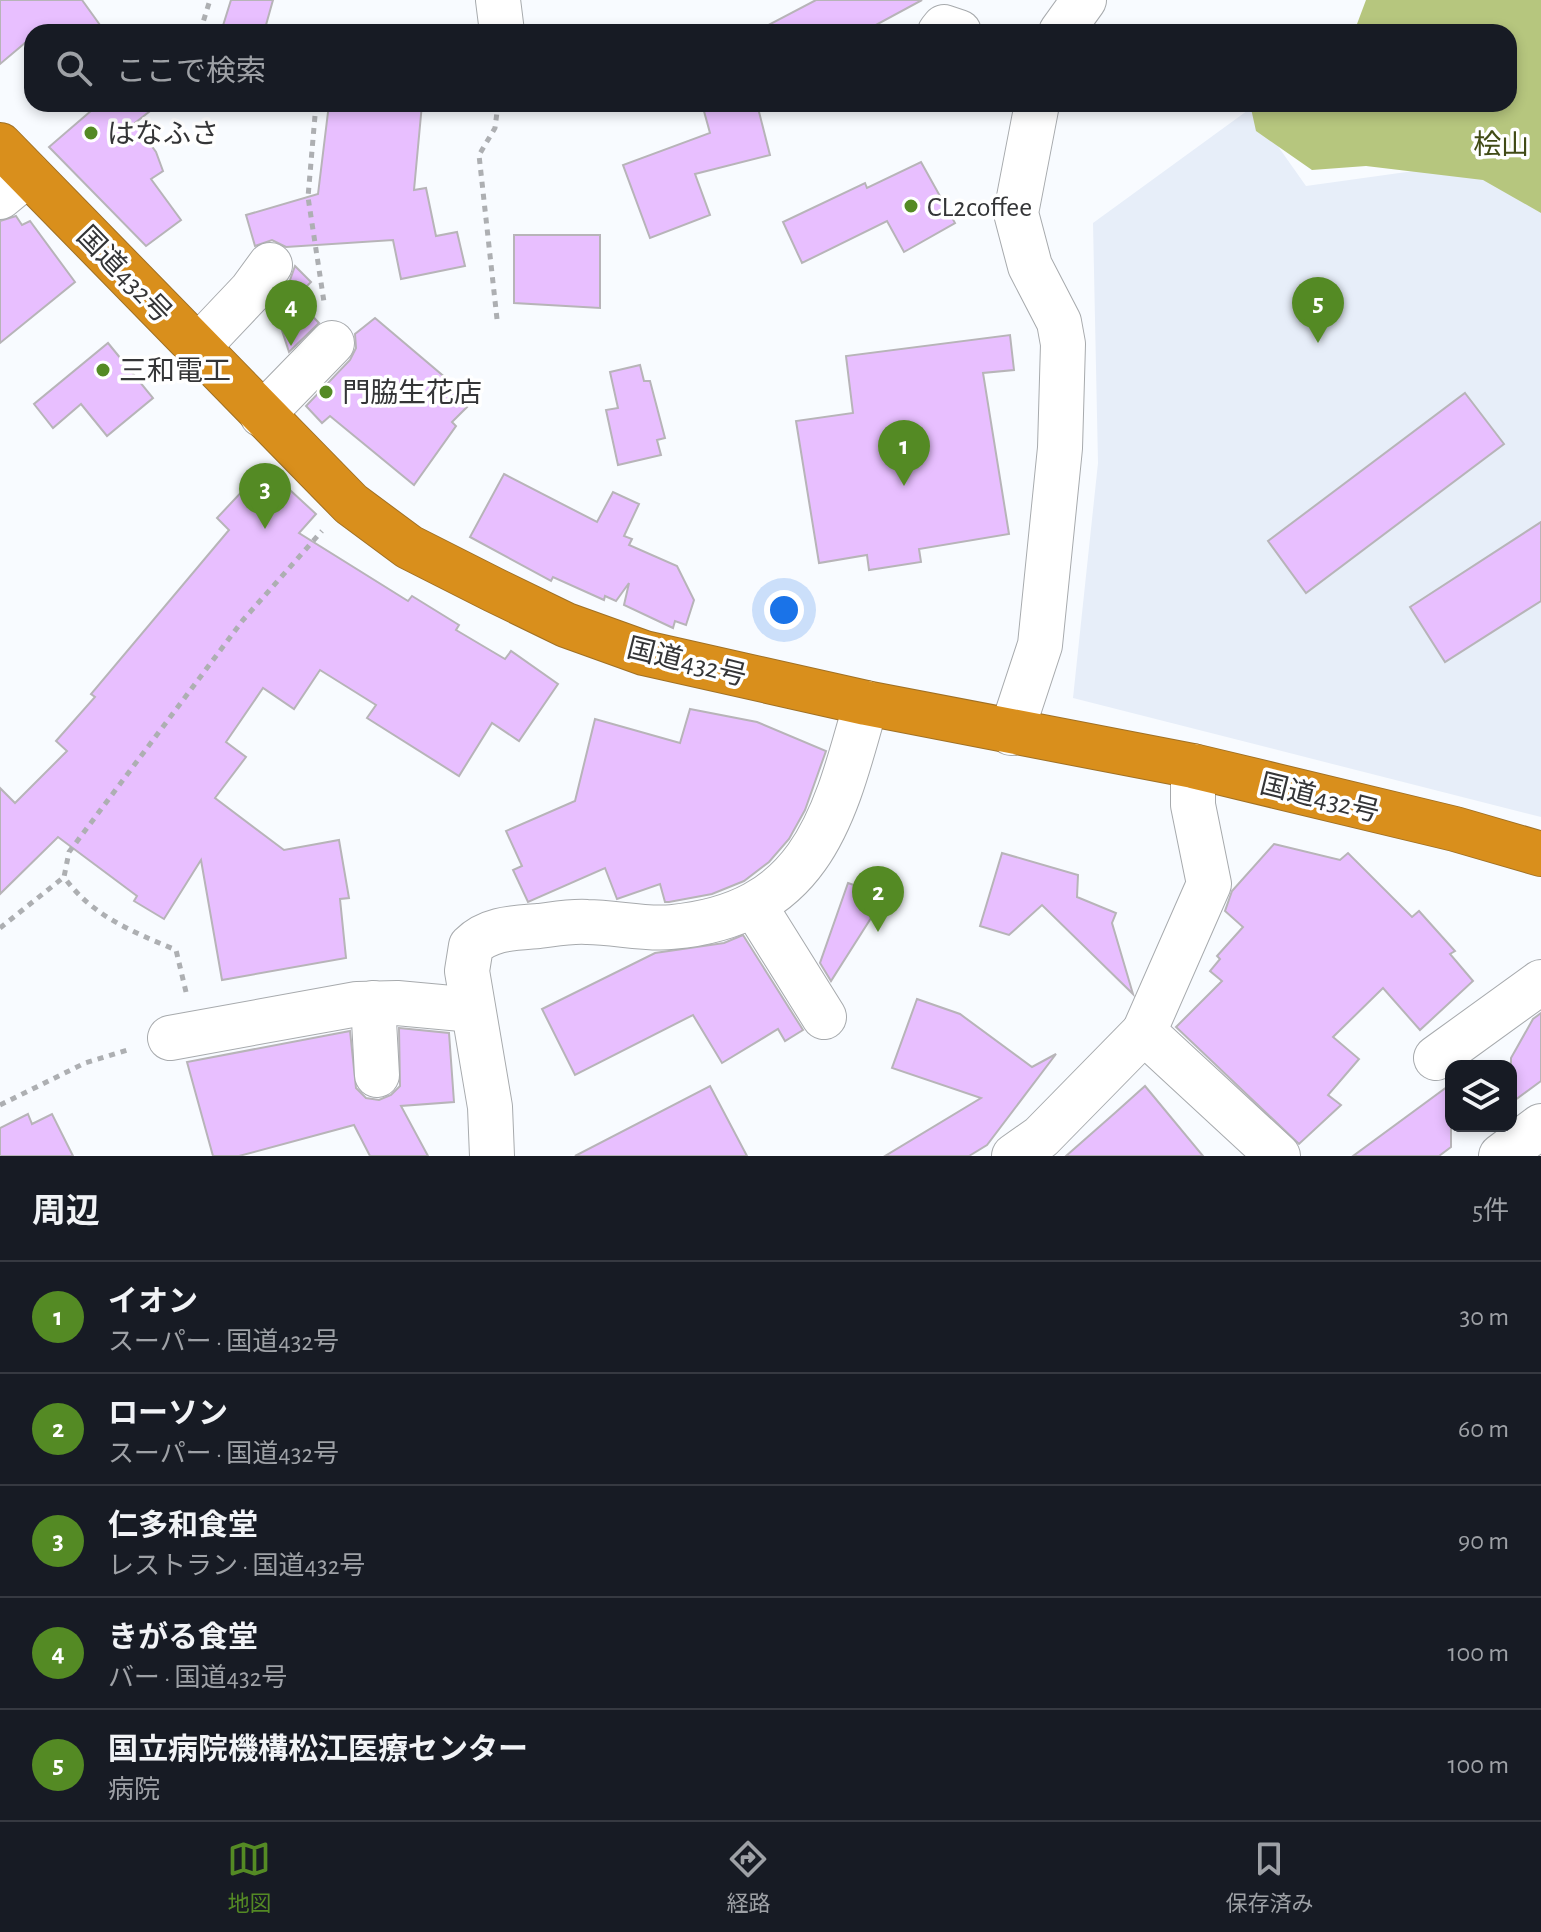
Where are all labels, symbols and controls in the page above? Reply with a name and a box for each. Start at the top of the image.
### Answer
search box [24,24,1517,112]
icon: search [52,46,96,90]
text: ここで検索 [116,57,266,87]
place label: はなふさ [107,120,219,149]
marker: はなふさ [82,124,100,142]
park label: 桧山 [1473,130,1529,160]
place label: CL2coffee [927,194,1032,222]
marker: CL2coffee [902,197,920,215]
street label: 国道432号 [71,220,177,329]
pin: 5 [1292,277,1344,343]
pin: 4 [265,280,317,346]
place label: 三和電工 [119,356,231,386]
marker: 三和電工 [94,361,112,379]
place label: 門脇生花店 [342,378,482,408]
marker: 門脇生花店 [317,383,335,401]
pin: 1 [878,420,930,486]
pin: 3 [239,463,291,529]
your location [764,590,804,630]
street label: 国道432号 [624,633,749,691]
street label: 国道432号 [1257,769,1382,827]
pin: 2 [852,866,904,932]
map controls [1445,1060,1517,1132]
button: layers [1445,1060,1517,1132]
text: 周辺 [32,1195,100,1229]
text: 5件 [1472,1198,1509,1224]
text: イオン [108,1287,198,1317]
text: 1 [53,1304,63,1330]
text: 30 m [1459,1304,1509,1330]
text: スーパー · 国道432号 [108,1329,339,1355]
text: ローソン [108,1399,228,1429]
text: 2 [52,1416,64,1442]
text: 60 m [1458,1416,1509,1442]
text: スーパー · 国道432号 [108,1441,339,1467]
text: 仁多和食堂 [108,1511,258,1541]
text: 3 [52,1528,64,1554]
text: 90 m [1458,1528,1509,1554]
text: レストラン · 国道432号 [108,1553,366,1579]
text: きがる食堂 [108,1623,258,1653]
text: 4 [51,1640,65,1666]
text: 100 m [1448,1640,1509,1666]
text: バー · 国道432号 [108,1665,288,1691]
text: 国立病院機構松江医療センター [108,1735,528,1765]
text: 5 [52,1752,64,1778]
text: 100 m [1448,1752,1509,1778]
text: 病院 [108,1777,160,1803]
tab: 地図 [227,1837,272,1917]
tab: 経路 [726,1837,771,1917]
tab: 保存済み [1225,1837,1314,1917]

